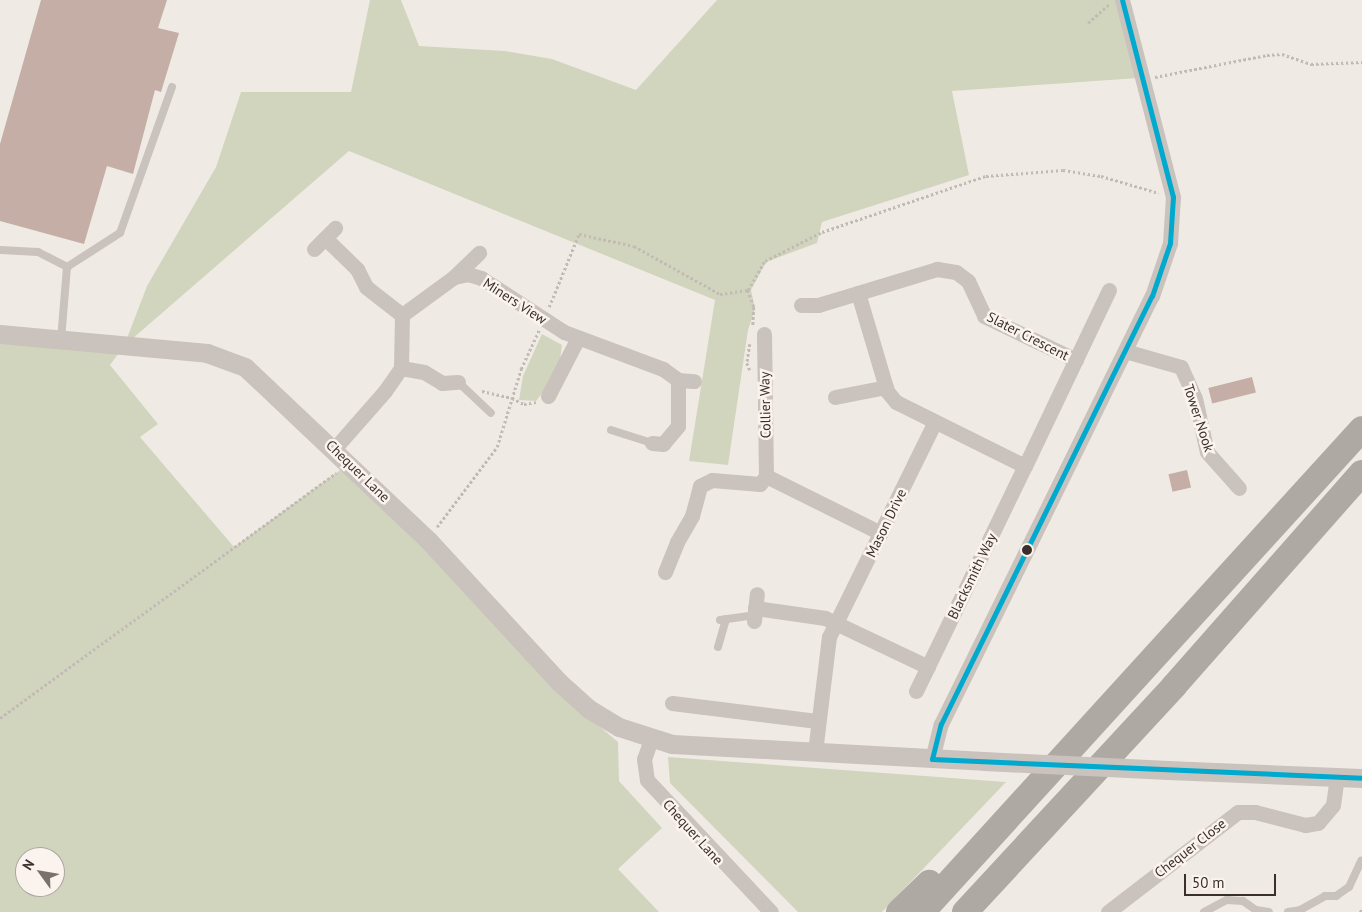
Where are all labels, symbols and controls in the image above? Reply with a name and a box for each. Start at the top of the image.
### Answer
street label: Miners View [480,274,550,328]
street label: Slater Crescent [984,308,1072,364]
street label: Collier Way [756,371,774,439]
street label: Tower Nook [1180,382,1218,454]
street label: Chequer Lane [323,436,393,506]
street label: Mason Drive [862,486,910,560]
street label: Blacksmith Way [944,530,1000,622]
unlabelled marker [1022,545,1032,555]
street label: Chequer Lane [659,796,727,868]
street label: Chequer Close [1151,815,1229,881]
north arrow [15,847,65,897]
text: N [18,856,38,873]
scale bar [1187,864,1280,896]
text: 50 m [1192,873,1225,892]

